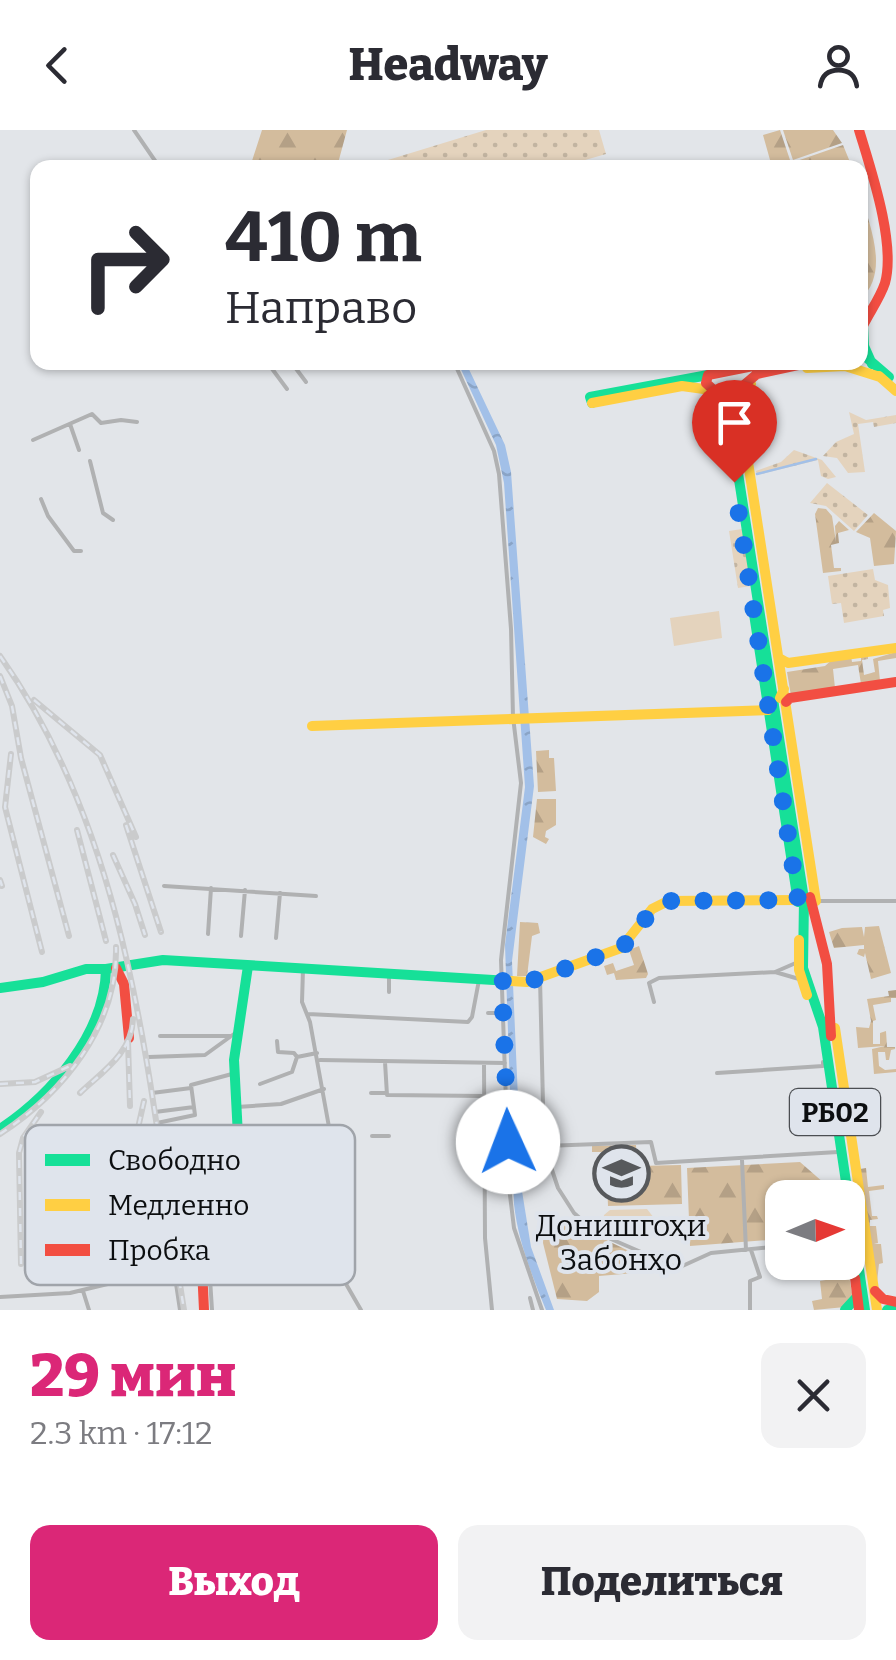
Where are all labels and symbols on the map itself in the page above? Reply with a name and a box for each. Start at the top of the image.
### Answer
pin [692,380,777,483]
road number: РБ02 [790,1089,880,1135]
position arrow [456,1090,560,1194]
legend [25,1125,355,1285]
school or university icon: Донишгоҳи Забонҳо [591,1143,651,1203]
text: Свободно [108,1144,241,1177]
north arrow [765,1180,865,1280]
text: Медленно [108,1189,249,1222]
place label: Донишгоҳи Забонҳо [536,1208,706,1278]
text: Пробка [108,1234,210,1267]

